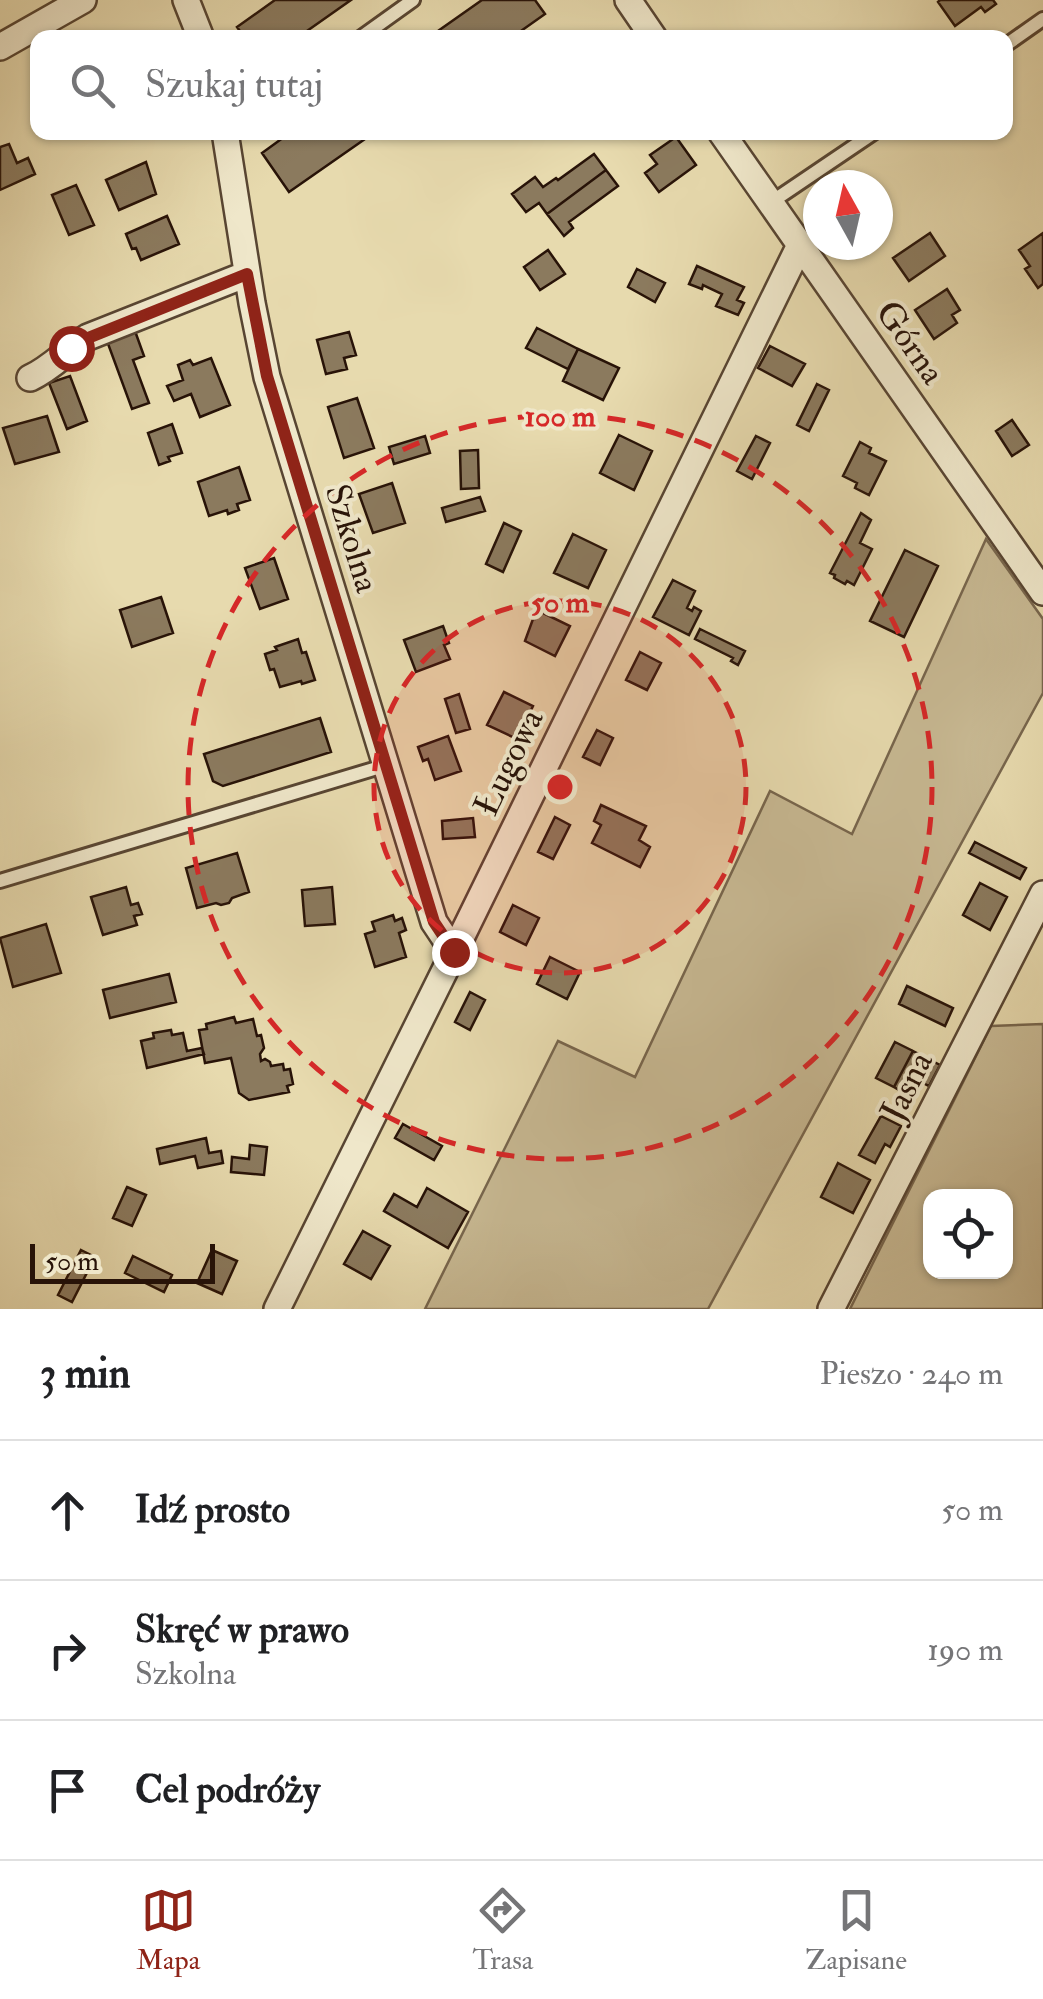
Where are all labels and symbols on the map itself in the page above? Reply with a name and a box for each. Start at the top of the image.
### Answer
north arrow [803,170,893,260]
street label: Górna [866,292,955,393]
route start [49,326,95,372]
text: 100 m [525,398,596,435]
street label: Szkolna [315,479,389,598]
text: 50 m [531,584,590,621]
street label: Ługowa [464,701,554,823]
centre of rings [542,769,578,805]
route end [432,930,478,976]
street label: Jasna [870,1044,943,1130]
scale bar [30,1239,215,1284]

